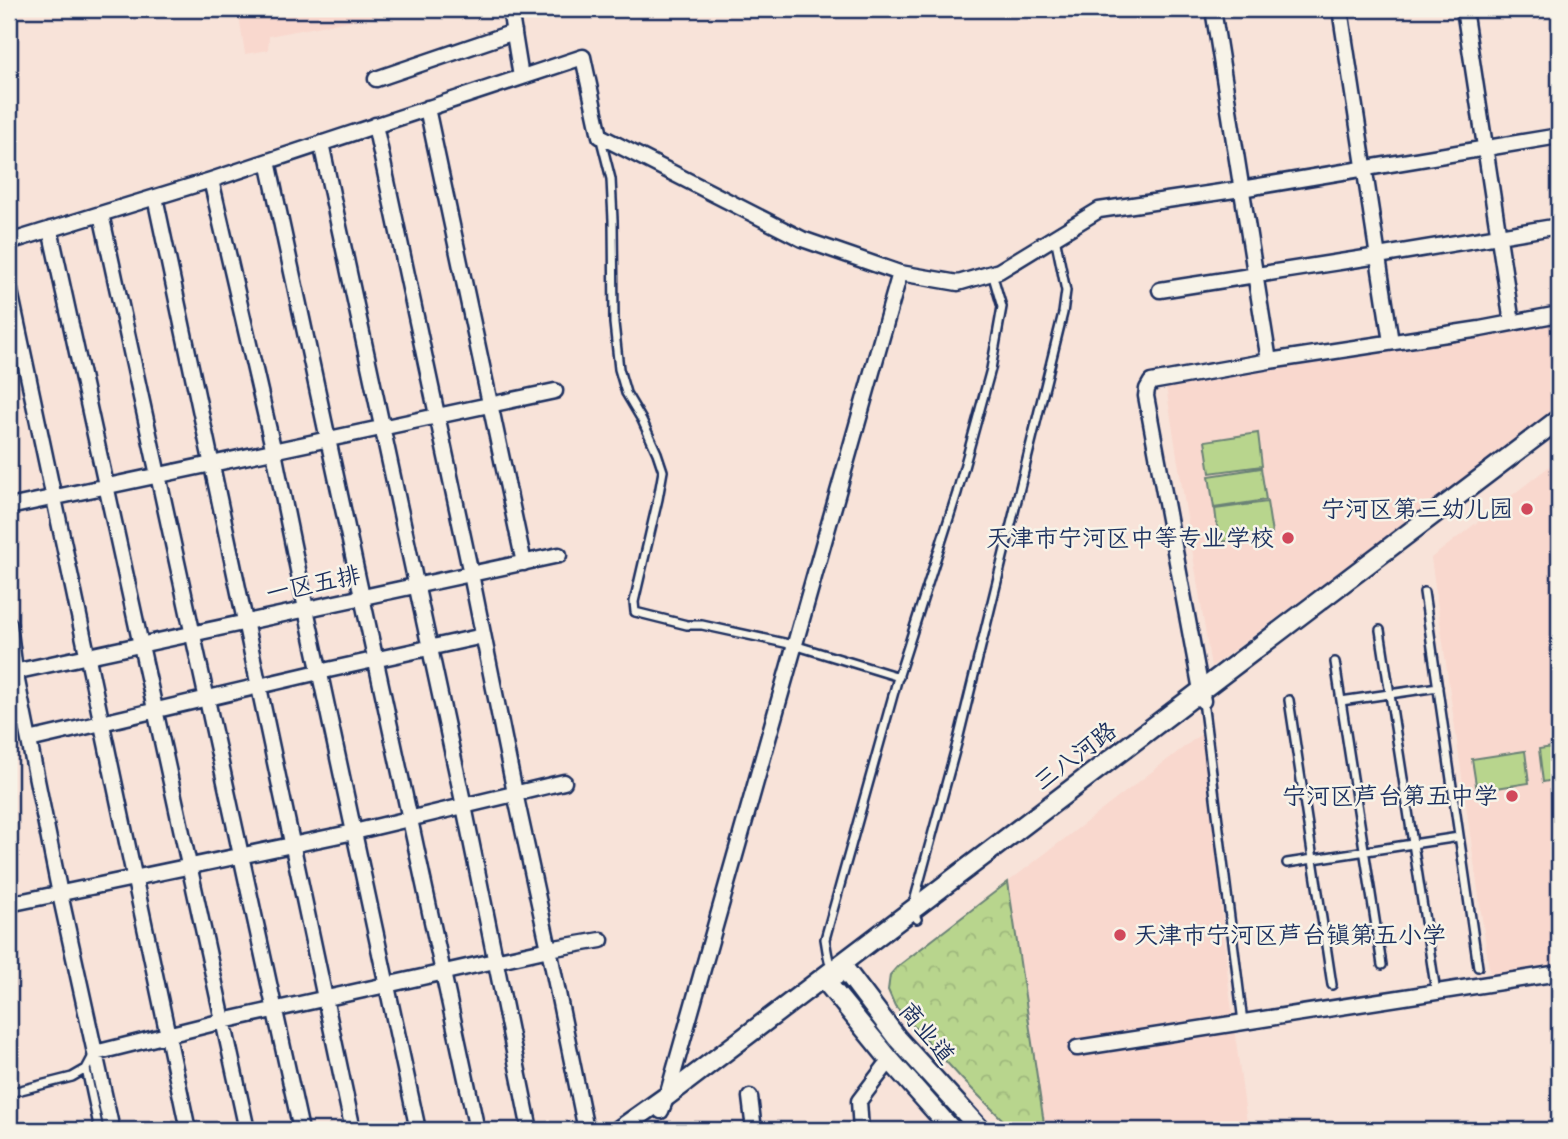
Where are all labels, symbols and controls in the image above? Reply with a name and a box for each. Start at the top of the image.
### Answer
place label: 宁河区第三幼儿园 [1321,495,1513,524]
marker: 宁河区第三幼儿园 [1519,501,1535,517]
place label: 天津市宁河区中等专业学校 [986,524,1274,553]
marker: 天津市宁河区中等专业学校 [1280,530,1296,546]
street label: 一区五排 [263,560,363,609]
street label: 三八河路 [1028,716,1122,797]
place label: 宁河区芦台第五中学 [1282,782,1498,811]
marker: 宁河区芦台第五中学 [1504,788,1520,804]
place label: 天津市宁河区芦台镇第五小学 [1134,921,1446,950]
marker: 天津市宁河区芦台镇第五小学 [1112,927,1128,943]
street label: 商业道 [892,996,961,1070]

